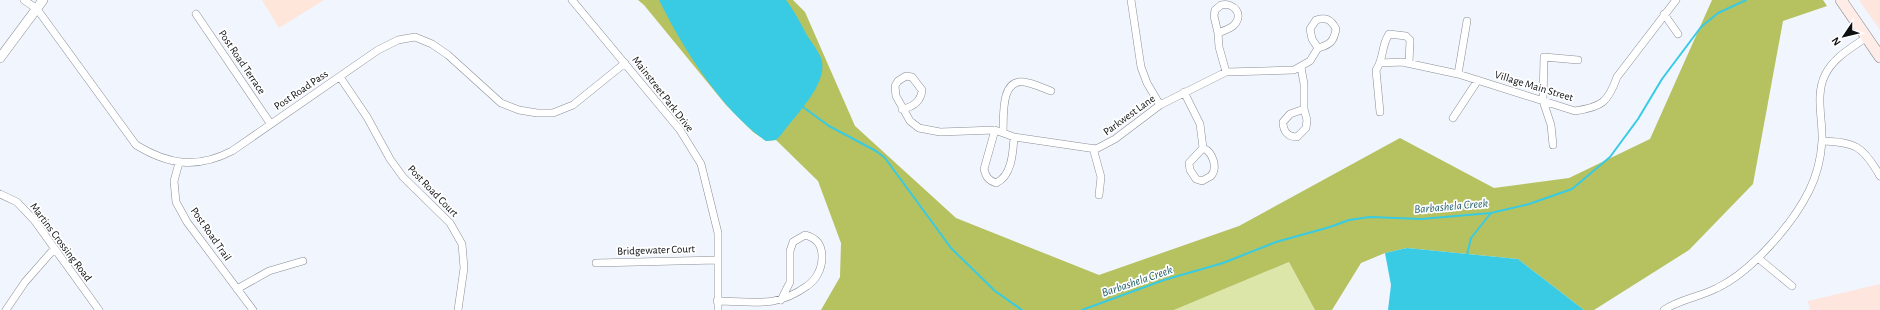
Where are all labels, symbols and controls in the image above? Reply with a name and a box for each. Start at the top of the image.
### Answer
north arrow [1824,16,1864,56]
street label: Post Road Terrace [217,28,267,96]
text: N [1830,35,1843,48]
street label: Mainstreet Park Drive [630,54,696,134]
street label: Post Road Pass [272,68,330,112]
street label: Village Main Street [1494,69,1575,103]
street label: Parkwest Lane [1101,93,1157,137]
street label: Post Road Court [406,163,461,219]
water label: Barbashela Creek [1414,197,1489,215]
street label: Martins Crossing Road [28,201,94,283]
street label: Post Road Trail [189,205,233,263]
street label: Bridgewater Court [617,243,696,257]
water label: Barbashela Creek [1100,263,1174,299]

